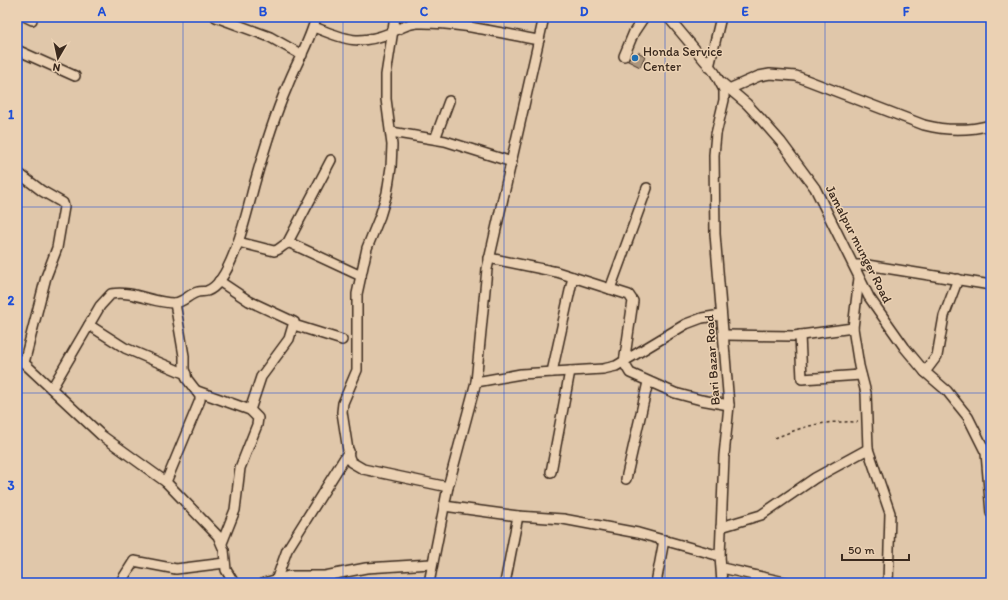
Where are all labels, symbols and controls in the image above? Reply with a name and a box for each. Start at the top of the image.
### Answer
text: A [97,4,107,19]
text: B [259,4,268,19]
text: C [420,4,429,19]
text: D [580,4,589,19]
text: E [741,4,749,19]
text: F [903,4,910,19]
north arrow [38,38,78,78]
place label: Honda Service Center [643,44,722,74]
marker: Honda Service Center [630,53,640,63]
text: N [52,60,61,74]
text: 1 [8,107,14,122]
street label: Jamalpur munger Road [823,183,895,305]
text: 2 [8,293,15,308]
street label: Bari Bazar Road [701,314,723,406]
text: 3 [7,478,15,493]
scale bar [842,536,909,562]
text: 50 m [848,543,874,557]

